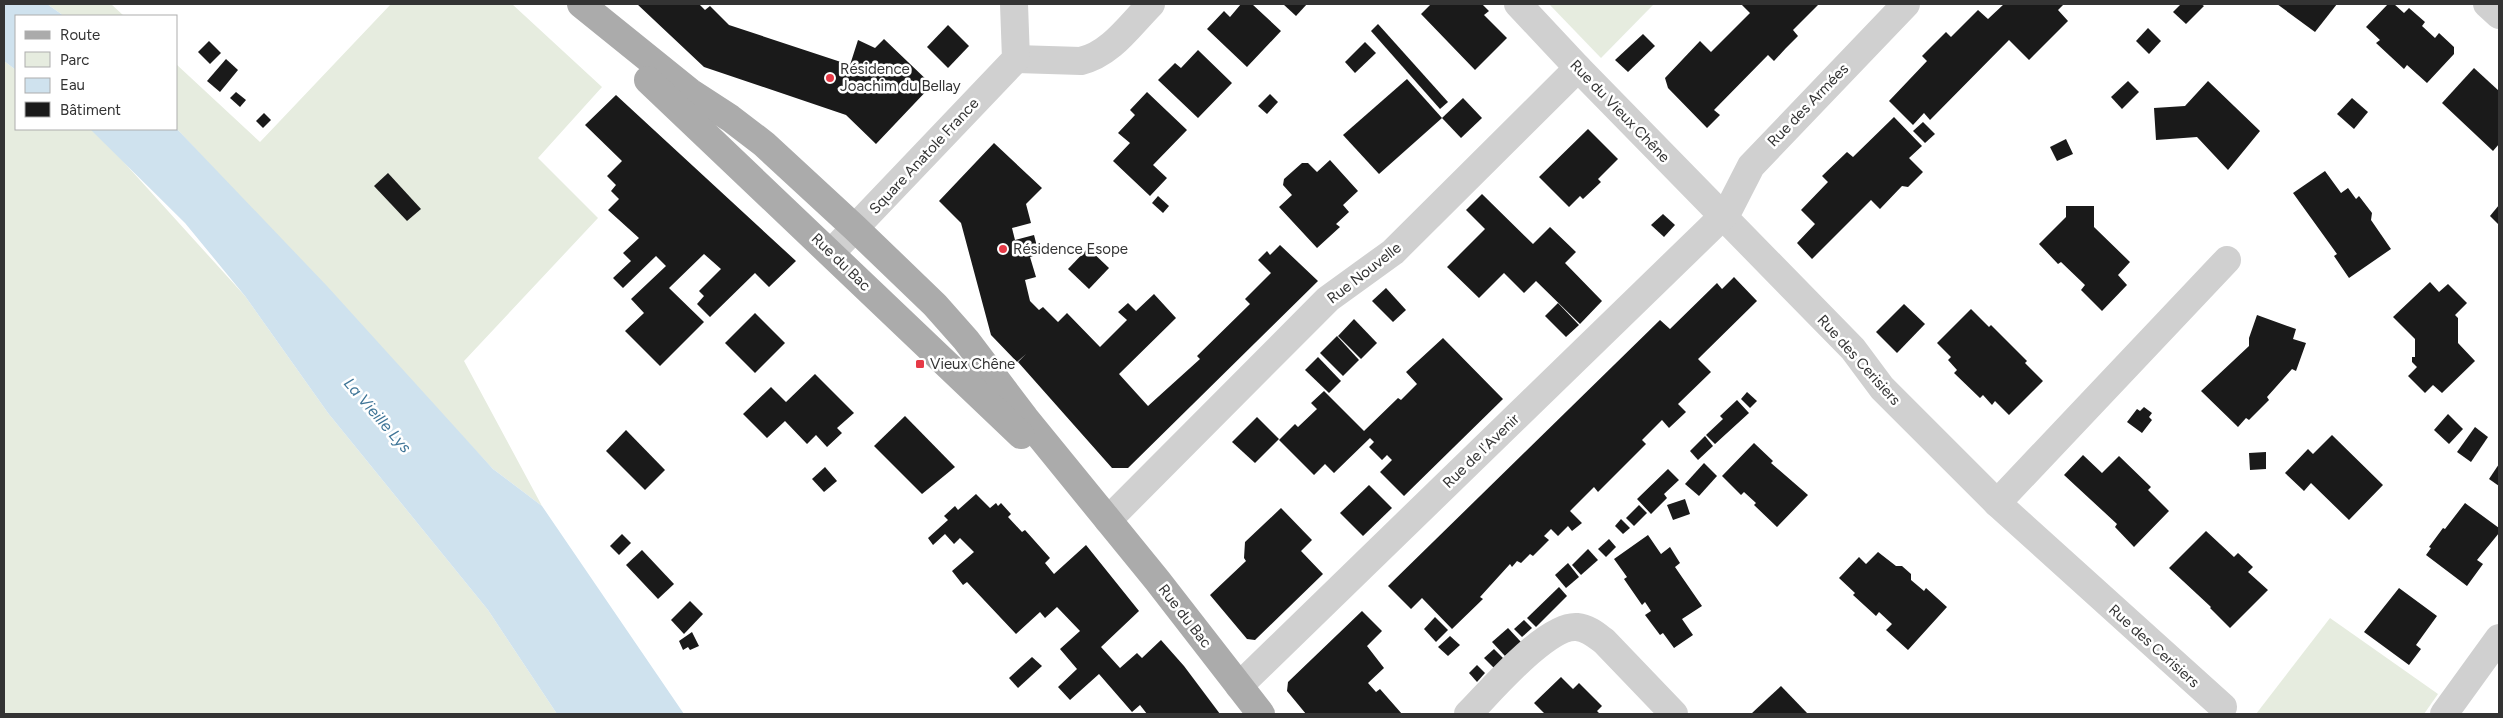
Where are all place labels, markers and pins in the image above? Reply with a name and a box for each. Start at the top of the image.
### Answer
place label: Résidence Joachim du Bellay [840,60,961,95]
marker: Résidence Joachim du Bellay [824,72,836,84]
place label: Résidence Esope [1013,240,1128,258]
marker: Résidence Esope [997,243,1009,255]
place label: Vieux Chêne [930,355,1015,373]
marker: Vieux Chêne [914,358,926,370]

